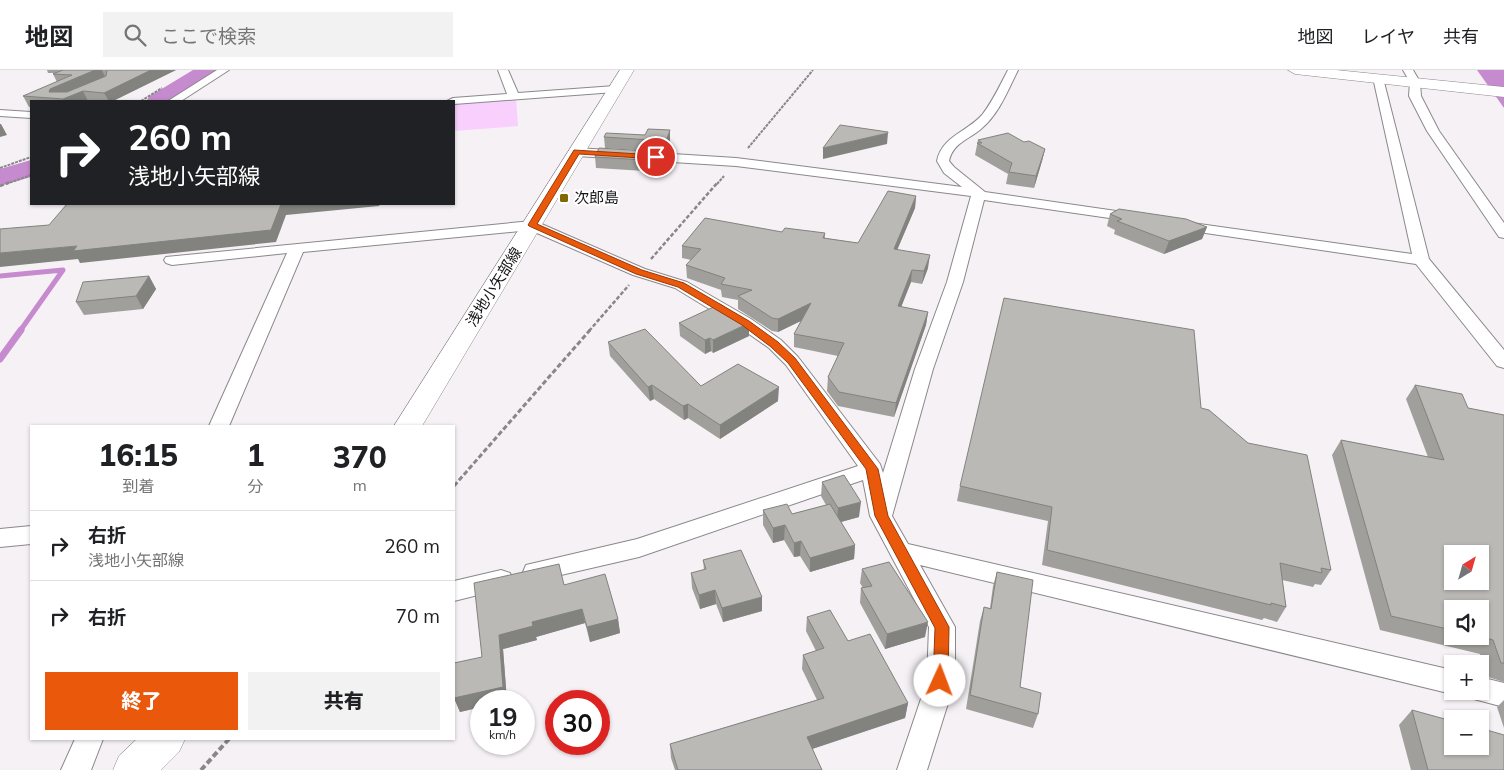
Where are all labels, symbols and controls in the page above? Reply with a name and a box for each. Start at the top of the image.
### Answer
search box [103,12,453,57]
text: 地図 [25,21,73,51]
icon: search [121,21,149,49]
text: ここで検索 [161,24,256,48]
text: 地図 [1298,25,1334,48]
text: レイヤ [1362,25,1415,48]
text: 共有 [1443,25,1479,48]
text: 260 m [128,115,232,159]
icon: right [45,120,110,185]
pin [635,136,677,178]
icon: arrive [642,143,670,171]
text: 浅地小矢部線 [128,162,260,190]
place label: 次郎島 [574,188,619,207]
marker: 次郎島 [558,192,570,204]
street label: 浅地小矢部線 [462,244,525,330]
text: 16:15 [98,436,178,474]
text: 1 [246,436,264,474]
text: 370 [333,438,387,476]
text: m [353,475,367,495]
text: 到着 [122,476,154,496]
text: 分 [247,476,263,496]
text: 右折 [88,523,126,547]
icon: right [45,532,73,560]
text: 260 m [384,534,440,558]
north arrow [1444,545,1489,590]
map controls [1444,545,1489,755]
text: 浅地小矢部線 [88,550,184,570]
button: sound [1444,600,1489,645]
icon: right [45,602,73,630]
text: 70 m [396,604,440,628]
text: 右折 [88,605,126,629]
position arrow [913,654,965,706]
button: + [1444,655,1489,700]
button: 終了 [45,672,238,730]
button: 共有 [248,672,440,730]
speed limit sign: 30 [545,690,610,755]
text: 19 [487,701,518,732]
button: − [1444,710,1489,755]
text: km/h [489,727,516,742]

